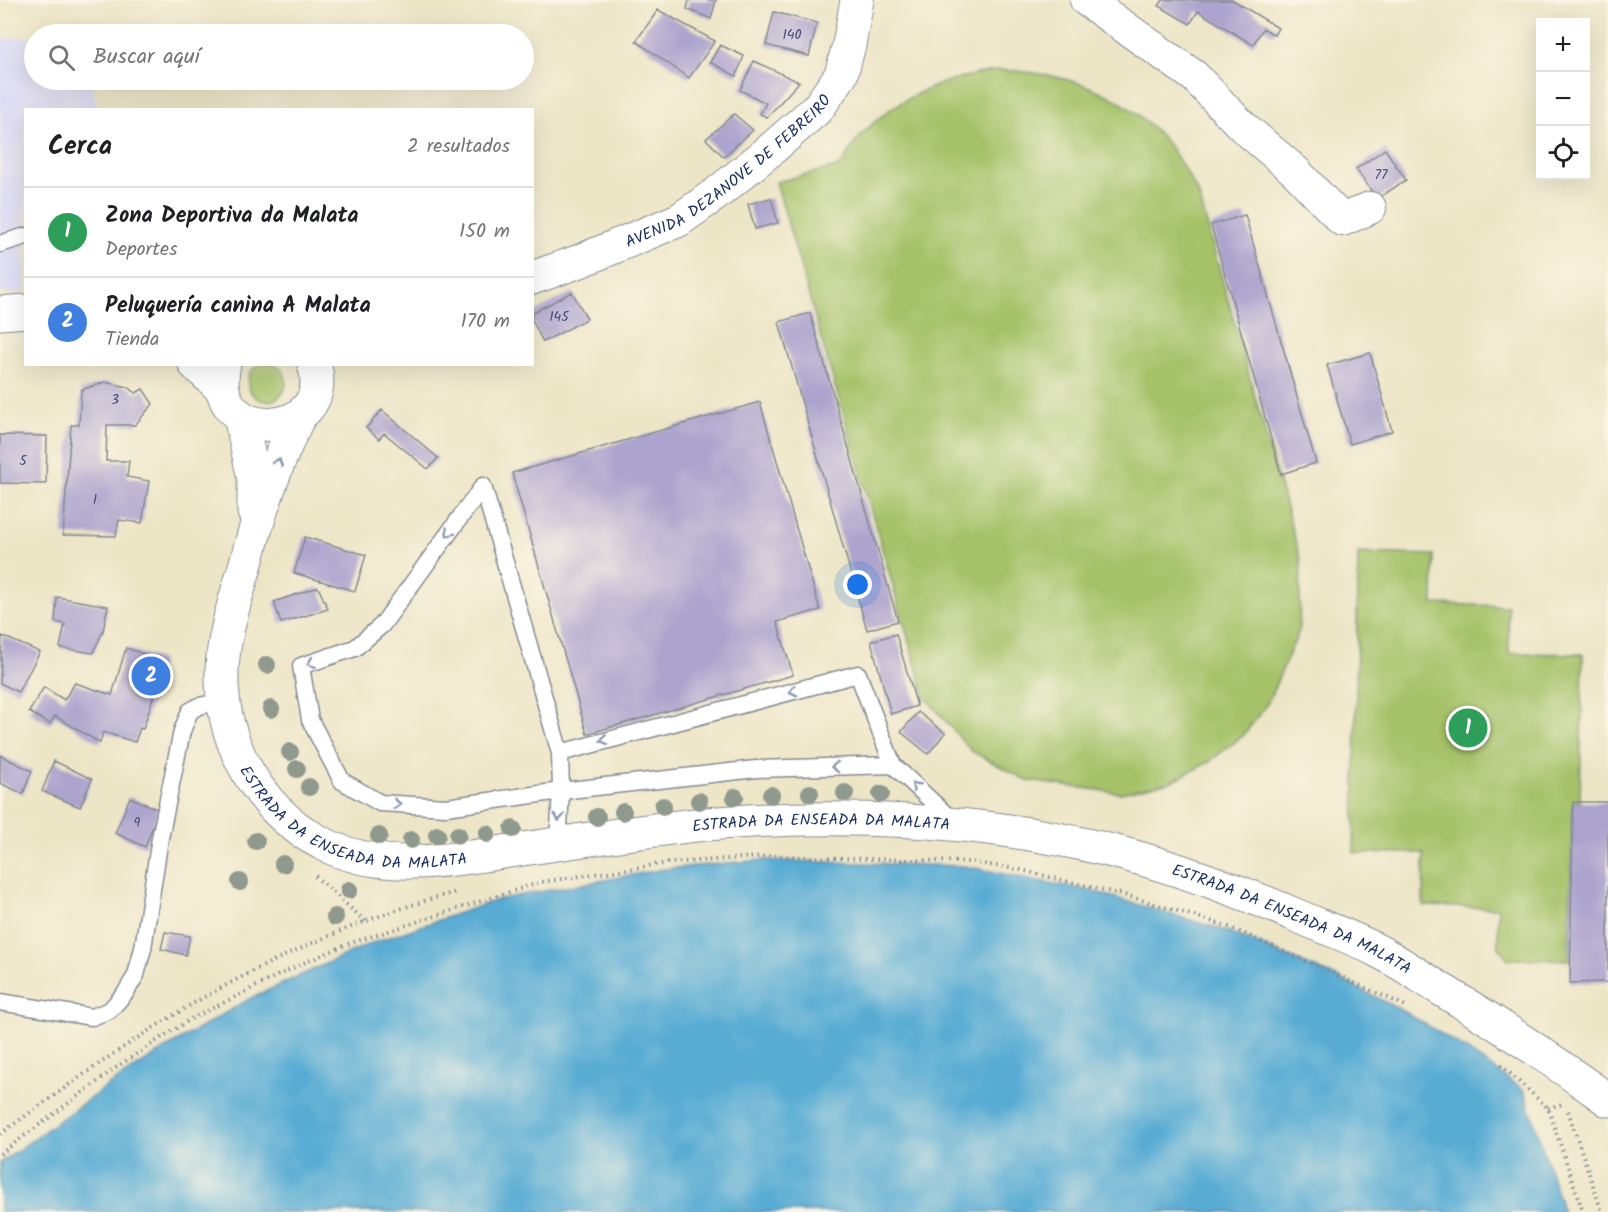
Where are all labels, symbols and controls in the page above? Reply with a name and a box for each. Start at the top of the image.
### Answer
map controls [1536,18,1590,180]
button: + [1536,18,1590,72]
search box [24,24,534,90]
house number: 140 [782,24,802,46]
text: Buscar aquí [93,40,200,75]
icon: search [45,41,78,74]
button: − [1536,72,1590,126]
street label: AVENIDA DEZANOVE DE FEBREIRO [622,89,838,255]
text: Cerca [48,126,112,168]
button: locate [1536,126,1590,180]
text: 2 resultados [407,131,510,163]
house number: 77 [1375,164,1388,186]
text: Zona Deportiva da Malata [105,199,359,234]
text: 1 [64,216,71,248]
text: 150 m [459,216,510,248]
text: Deportes [105,234,177,266]
text: Peluquería canina A Malata [105,289,371,324]
text: 2 [62,306,73,338]
text: 170 m [461,306,510,338]
house number: 145 [549,306,570,328]
text: Tienda [105,324,159,356]
house number: 3 [111,389,119,411]
house number: 5 [19,450,28,472]
one-way arrow [271,458,284,468]
house number: 1 [93,489,97,511]
one-way arrow [445,527,456,538]
your location [843,570,872,599]
pin: 2 [132,654,170,698]
one-way arrow [307,655,317,668]
one-way arrow [788,684,798,696]
pin: 1 [1448,706,1488,750]
one-way arrow [599,733,610,745]
street label: ESTRADA DA ENSEADA DA MALATA [233,761,469,876]
one-way arrow [830,761,839,773]
one-way arrow [911,782,922,793]
one-way arrow [393,797,402,810]
street label: ESTRADA DA ENSEADA DA MALATA [691,808,951,839]
house number: 9 [134,812,141,834]
one-way arrow [553,813,566,822]
street label: ESTRADA DA ENSEADA DA MALATA [1168,858,1416,982]

